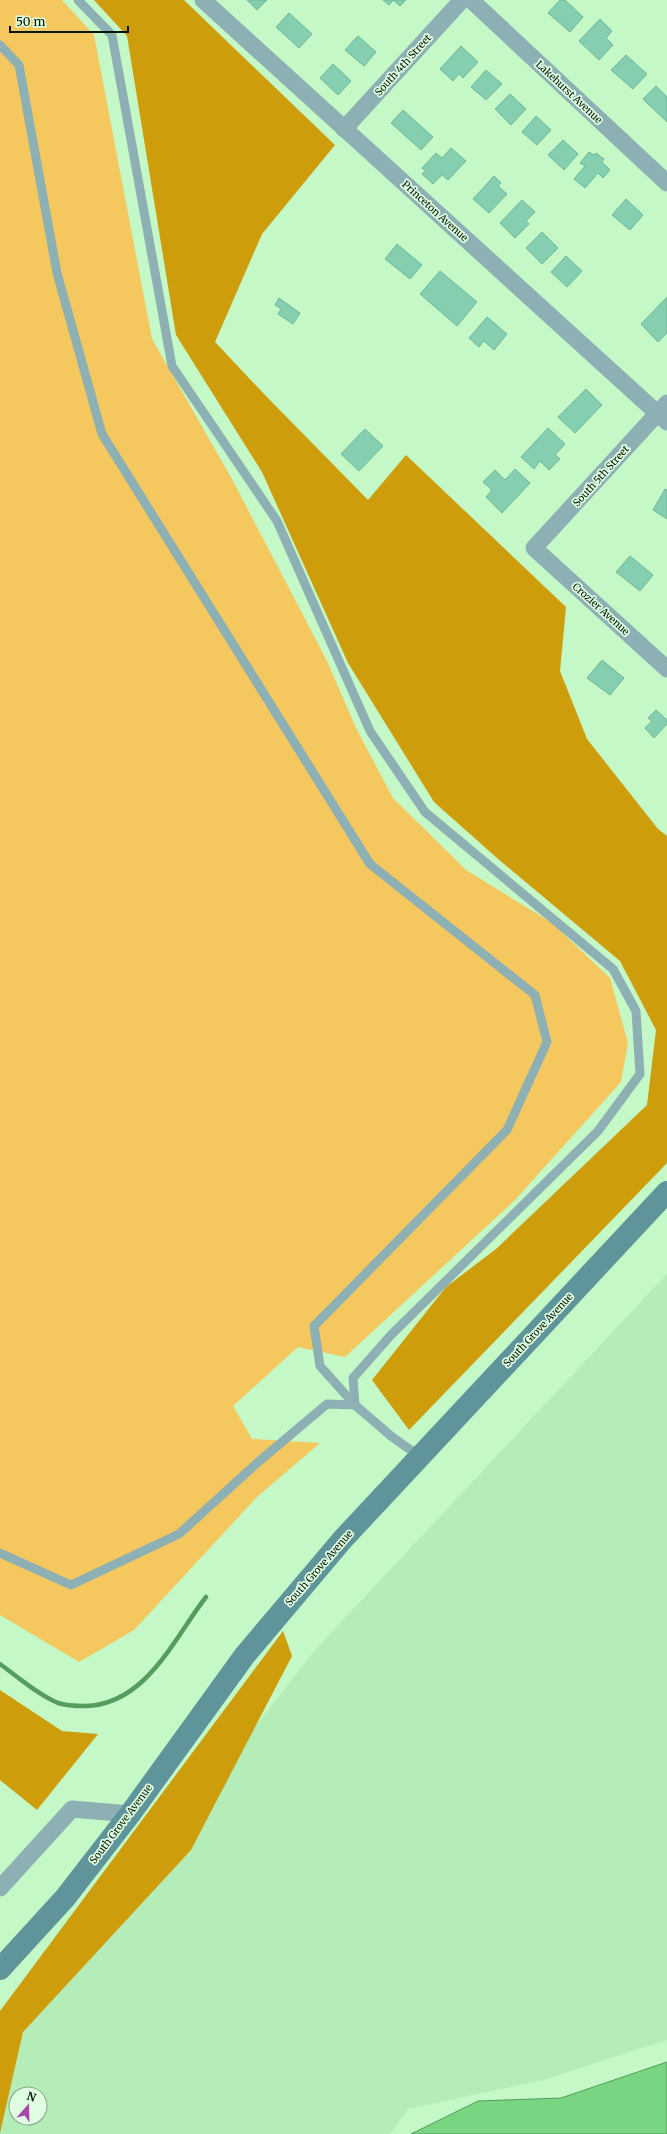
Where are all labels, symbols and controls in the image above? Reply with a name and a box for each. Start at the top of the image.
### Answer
scale bar [10,8,128,34]
text: 50 m [16,14,45,29]
street label: South 4th Street [372,31,434,98]
street label: Lakehurst Avenue [533,58,605,126]
street label: Princeton Avenue [399,178,471,244]
street label: South 5th Street [570,443,632,509]
street label: Crozier Avenue [570,580,632,638]
street label: South Grove Avenue [500,1290,576,1370]
street label: South Grove Avenue [283,1527,355,1609]
street label: South Grove Avenue [87,1782,155,1866]
north arrow [8,2086,48,2126]
text: N [25,2089,38,2105]

